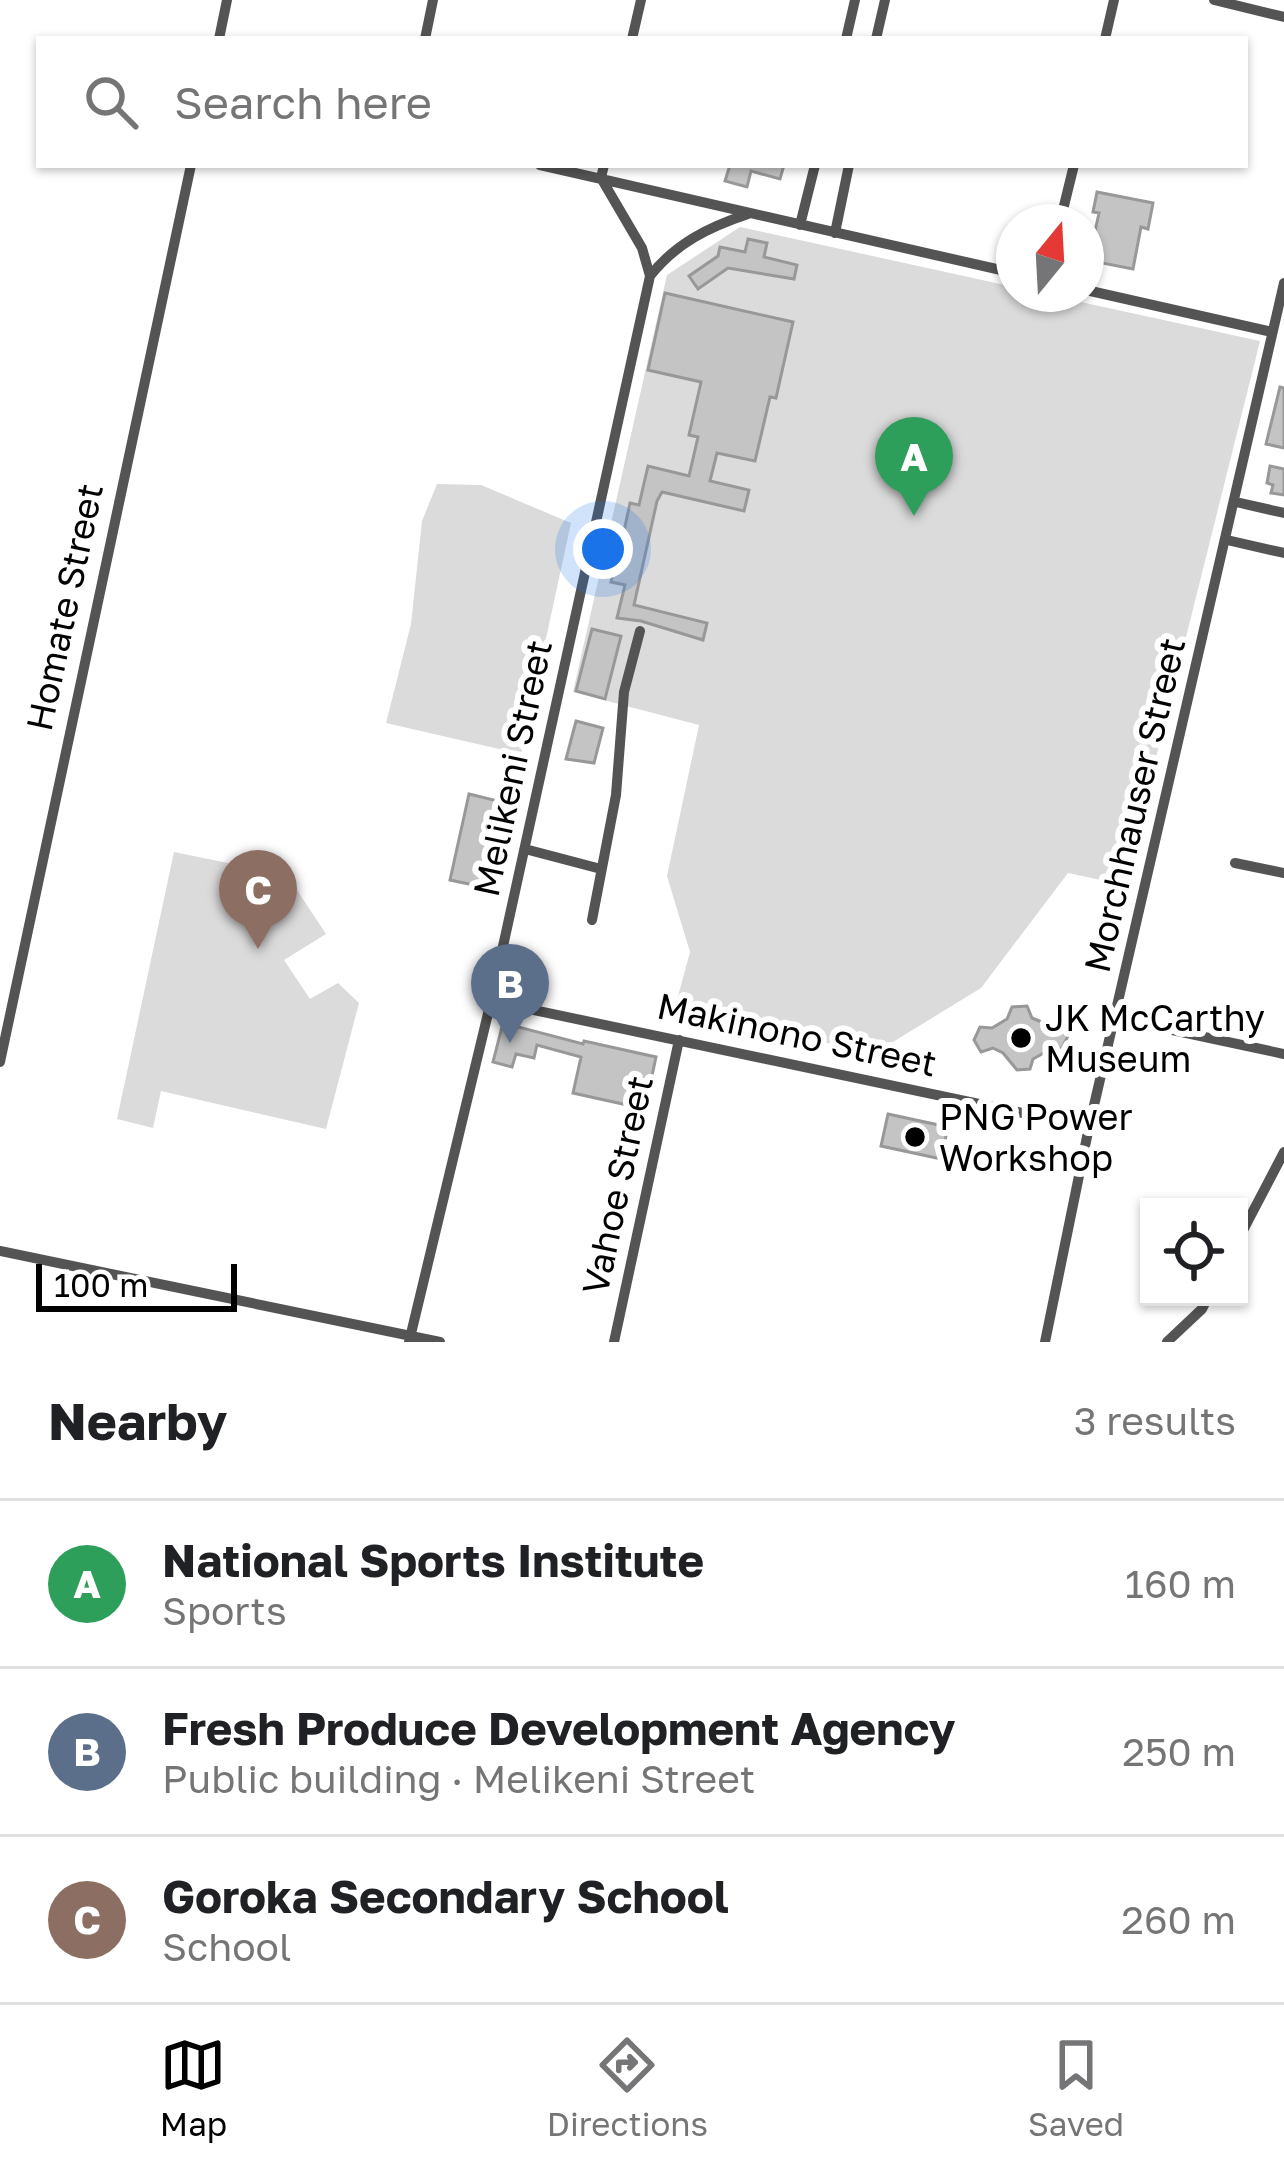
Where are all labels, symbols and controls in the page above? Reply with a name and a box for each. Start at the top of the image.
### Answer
search box [36,36,1248,168]
icon: search [78,69,144,135]
text: Search here [174,75,432,129]
north arrow [996,204,1104,312]
pin: A [875,417,953,516]
street label: Homate Street [17,479,111,735]
your location [573,519,633,579]
street label: Morchhauser Street [1075,634,1193,976]
street label: Melikeni Street [464,636,560,900]
pin: C [219,850,297,949]
pin: B [471,944,549,1043]
street label: Makinono Street [653,983,941,1085]
place label: JK McCarthy Museum [1045,996,1265,1080]
marker: JK McCarthy Museum [1008,1025,1034,1051]
street label: Vahoe Street [573,1072,661,1298]
place label: PNG Power Workshop [939,1095,1133,1179]
marker: PNG Power Workshop [902,1124,928,1150]
map controls [1140,1198,1248,1306]
button: locate [1140,1198,1248,1306]
scale bar [36,1258,237,1311]
text: 100 m [54,1265,148,1304]
text: Nearby [48,1390,227,1451]
text: 3 results [1074,1397,1236,1444]
text: National Sports Institute [162,1533,704,1587]
text: A [73,1560,101,1607]
text: 160 m [1125,1560,1236,1607]
text: Sports [162,1587,287,1634]
text: Fresh Produce Development Agency [162,1701,956,1755]
text: B [73,1728,101,1775]
text: 250 m [1122,1728,1236,1775]
text: Public building · Melikeni Street [162,1755,755,1802]
text: Goroka Secondary School [162,1869,729,1923]
text: C [73,1896,101,1943]
text: 260 m [1121,1896,1236,1943]
text: School [162,1923,291,1970]
tab: Map [160,2032,227,2143]
tab: Directions [547,2032,708,2143]
tab: Saved [1028,2032,1124,2143]

